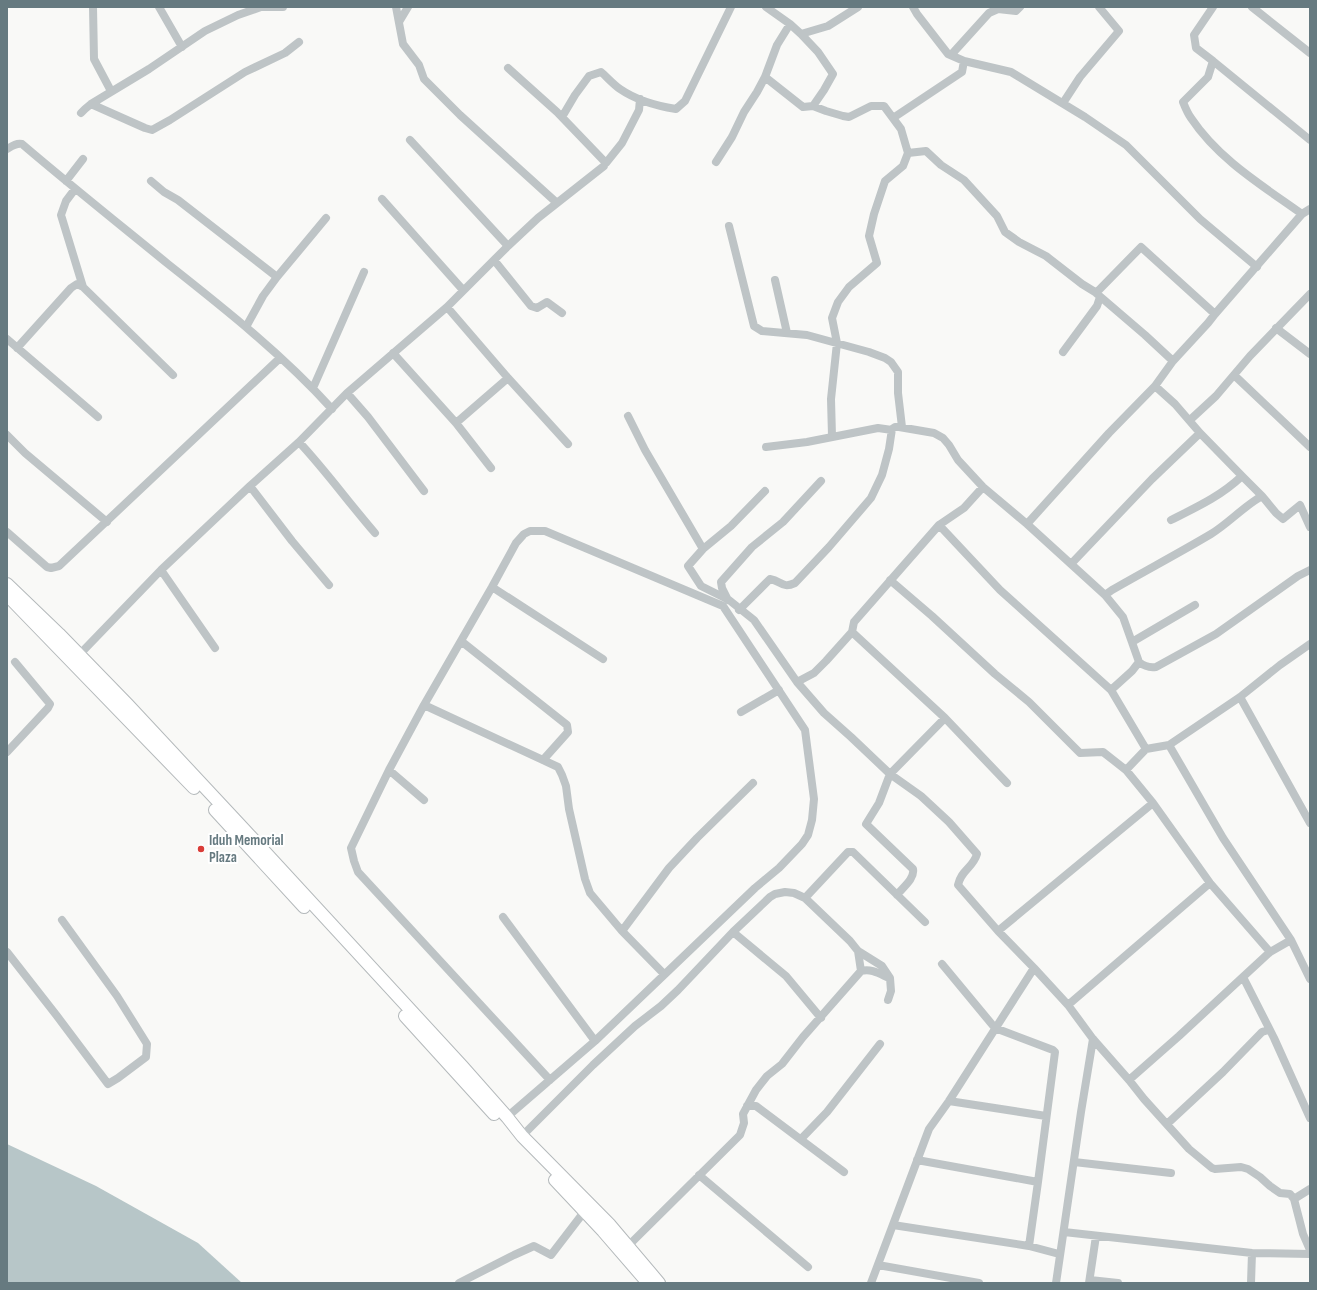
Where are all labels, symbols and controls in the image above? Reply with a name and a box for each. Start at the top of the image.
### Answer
place label: Iduh Memorial Plaza [209,831,284,867]
marker: Iduh Memorial Plaza [196,844,206,854]

